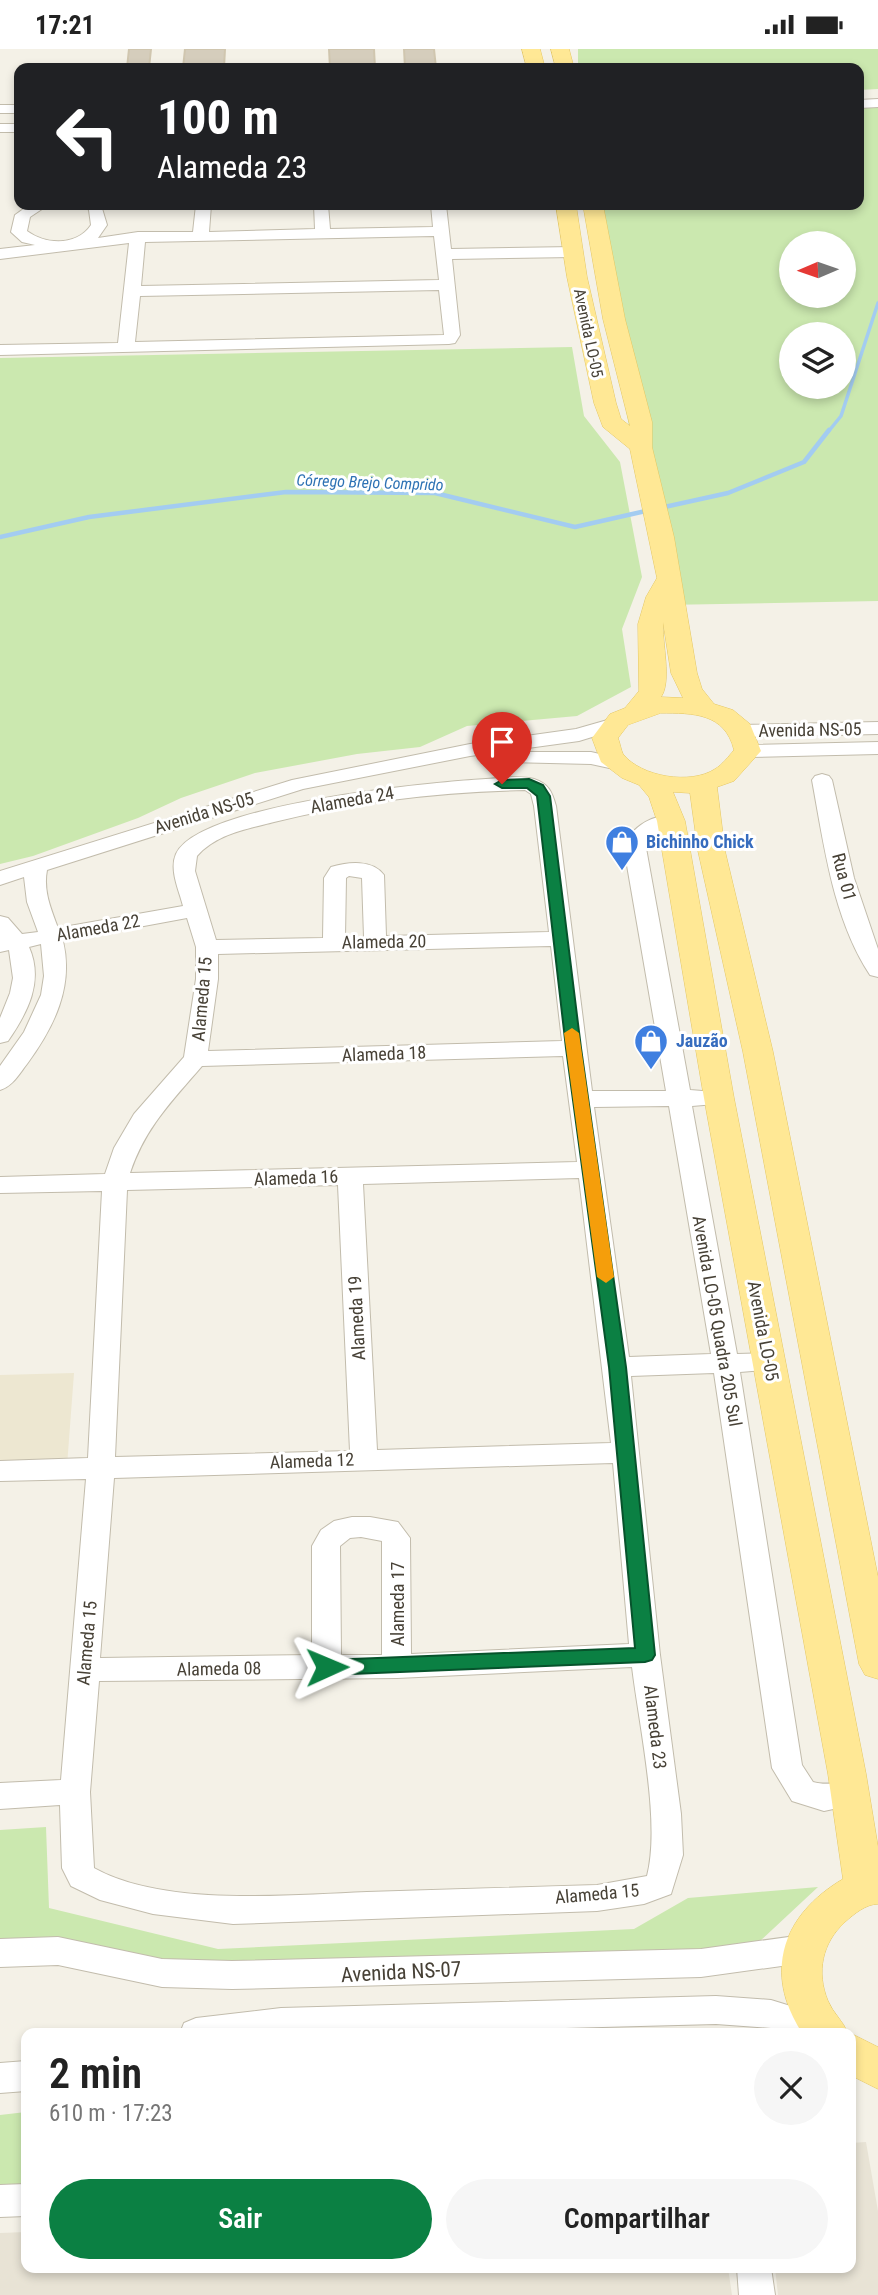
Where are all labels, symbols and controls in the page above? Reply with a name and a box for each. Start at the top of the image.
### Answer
text: 17:21 [35,10,95,40]
text: 100 m [157,89,279,146]
icon: left [42,91,133,182]
text: Alameda 23 [157,148,307,186]
north arrow [779,231,856,308]
map controls [779,231,856,399]
street label: Avenida LO-05 [570,287,607,379]
button: layers [779,322,856,399]
water label: Córrego Brejo Comprido [296,470,444,495]
pin [472,712,532,784]
street label: Avenida NS-05 [758,718,862,741]
icon: arrive [483,723,521,761]
street label: Alameda 24 [308,782,395,817]
street label: Avenida NS-05 [151,787,256,838]
shop icon: Bichinho Chick [603,823,641,872]
place label: Bichinho Chick [646,831,754,852]
street label: Rua 01 [828,851,861,903]
street label: Alameda 22 [54,910,141,945]
street label: Alameda 20 [342,930,426,953]
street label: Alameda 15 [187,956,216,1042]
shop icon: Jauzão [632,1022,670,1071]
place label: Jauzão [676,1030,728,1051]
street label: Alameda 18 [341,1042,427,1065]
street label: Alameda 16 [253,1166,339,1189]
street label: Avenida LO-05 Quadra 205 Sul [689,1214,746,1428]
street label: Alameda 19 [344,1275,369,1361]
street label: Avenida LO-05 [743,1279,784,1383]
street label: Alameda 12 [269,1449,355,1472]
street label: Alameda 17 [387,1562,408,1646]
street label: Alameda 15 [72,1600,101,1686]
position arrow [290,1630,364,1704]
street label: Alameda 08 [177,1657,261,1680]
street label: Alameda 23 [640,1684,671,1770]
street label: Alameda 15 [554,1879,640,1908]
street label: Avenida NS-07 [340,1957,462,1987]
text: 2 min [49,2049,142,2098]
button: close [754,2051,828,2125]
text: 610 m · 17:23 [49,2100,173,2127]
button: Sair [49,2179,432,2259]
button: Compartilhar [446,2179,828,2259]

